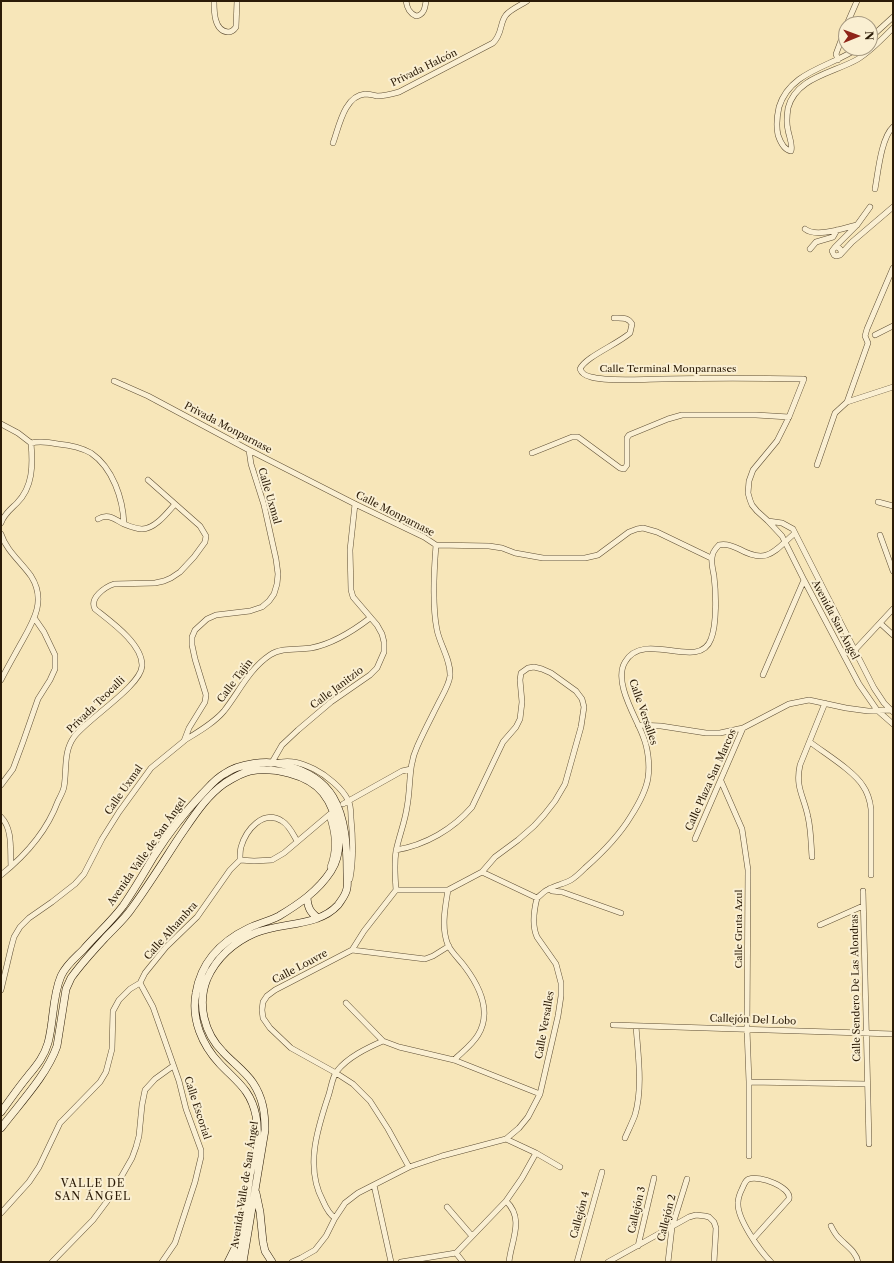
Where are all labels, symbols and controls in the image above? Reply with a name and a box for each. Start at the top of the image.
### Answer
north arrow [838,16,878,56]
text: N [862,31,876,41]
street label: Privada Halcón [389,47,459,89]
street label: Calle Terminal Monparnases [600,363,736,375]
street label: Privada Monparnase [182,400,274,456]
street label: Calle Uxmal [255,466,283,526]
street label: Calle Monparnase [354,489,436,539]
street label: Avenida San Ángel [809,578,861,662]
street label: Calle Tajín [215,657,255,705]
street label: Calle Janitzio [308,664,366,712]
street label: Privada Teocalli [65,674,127,736]
street label: Calle Versalles [626,677,660,747]
street label: Calle Plaza San Marcos [683,727,739,833]
street label: Calle Uxmal [102,763,146,817]
street label: Avenida Valle de San Ángel [105,796,189,908]
street label: Calle Gruta Azul [733,890,745,968]
street label: Calle Alhambra [142,900,200,962]
street label: Calle Sendero De Las Alondras [849,914,863,1062]
street label: Calle Louvre [270,947,330,987]
street label: Calle Versalles [533,990,557,1060]
street label: Callejón Del Lobo [710,1012,796,1028]
street label: Calle Escorial [181,1075,213,1141]
street label: Avenida Valle de San Ángel [229,1121,261,1249]
district label: VALLE DE SAN ÁNGEL [55,1177,131,1203]
street label: Callejón 3 [626,1185,648,1235]
street label: Callejón 4 [568,1190,592,1240]
street label: Callejón 2 [655,1193,679,1243]

